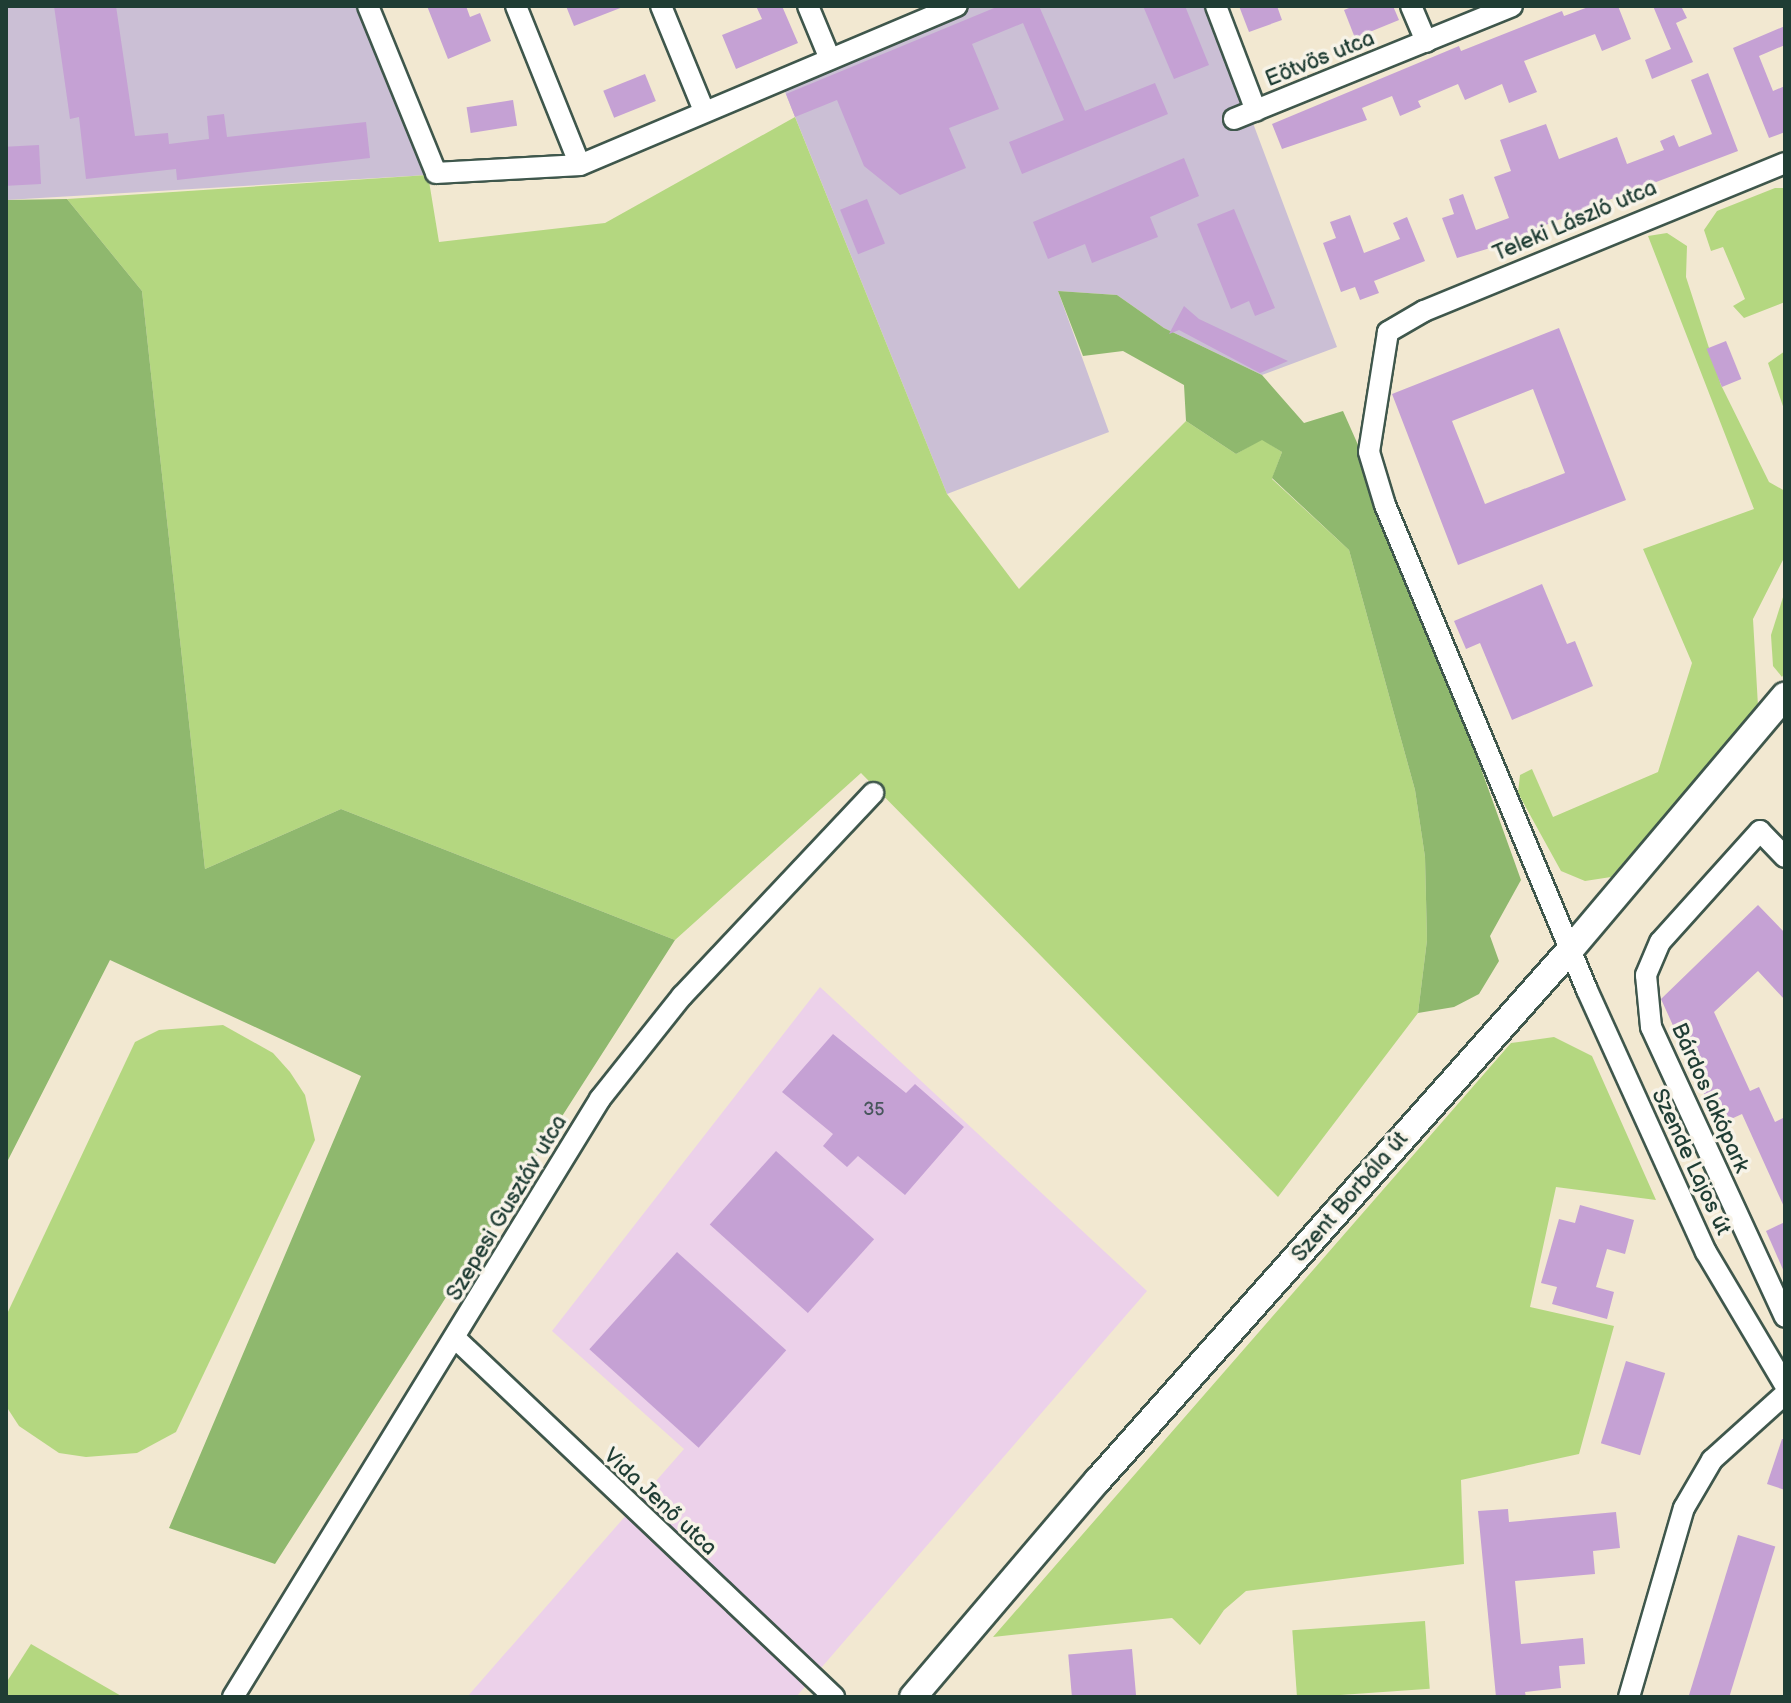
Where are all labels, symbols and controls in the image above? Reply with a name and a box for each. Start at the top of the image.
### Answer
street label: Eötvös utca [1262,25,1378,93]
street label: Teleki László utca [1489,175,1661,267]
street label: Bárdos lakópark [1665,1019,1755,1177]
street label: Szende Lajos út [1646,1085,1736,1239]
house number: 35 [863,1099,885,1121]
street label: Szepesi Gusztáv utca [441,1110,573,1306]
street label: Szent Borbála út [1286,1126,1414,1268]
street label: Vida Jenő utca [597,1442,723,1562]

